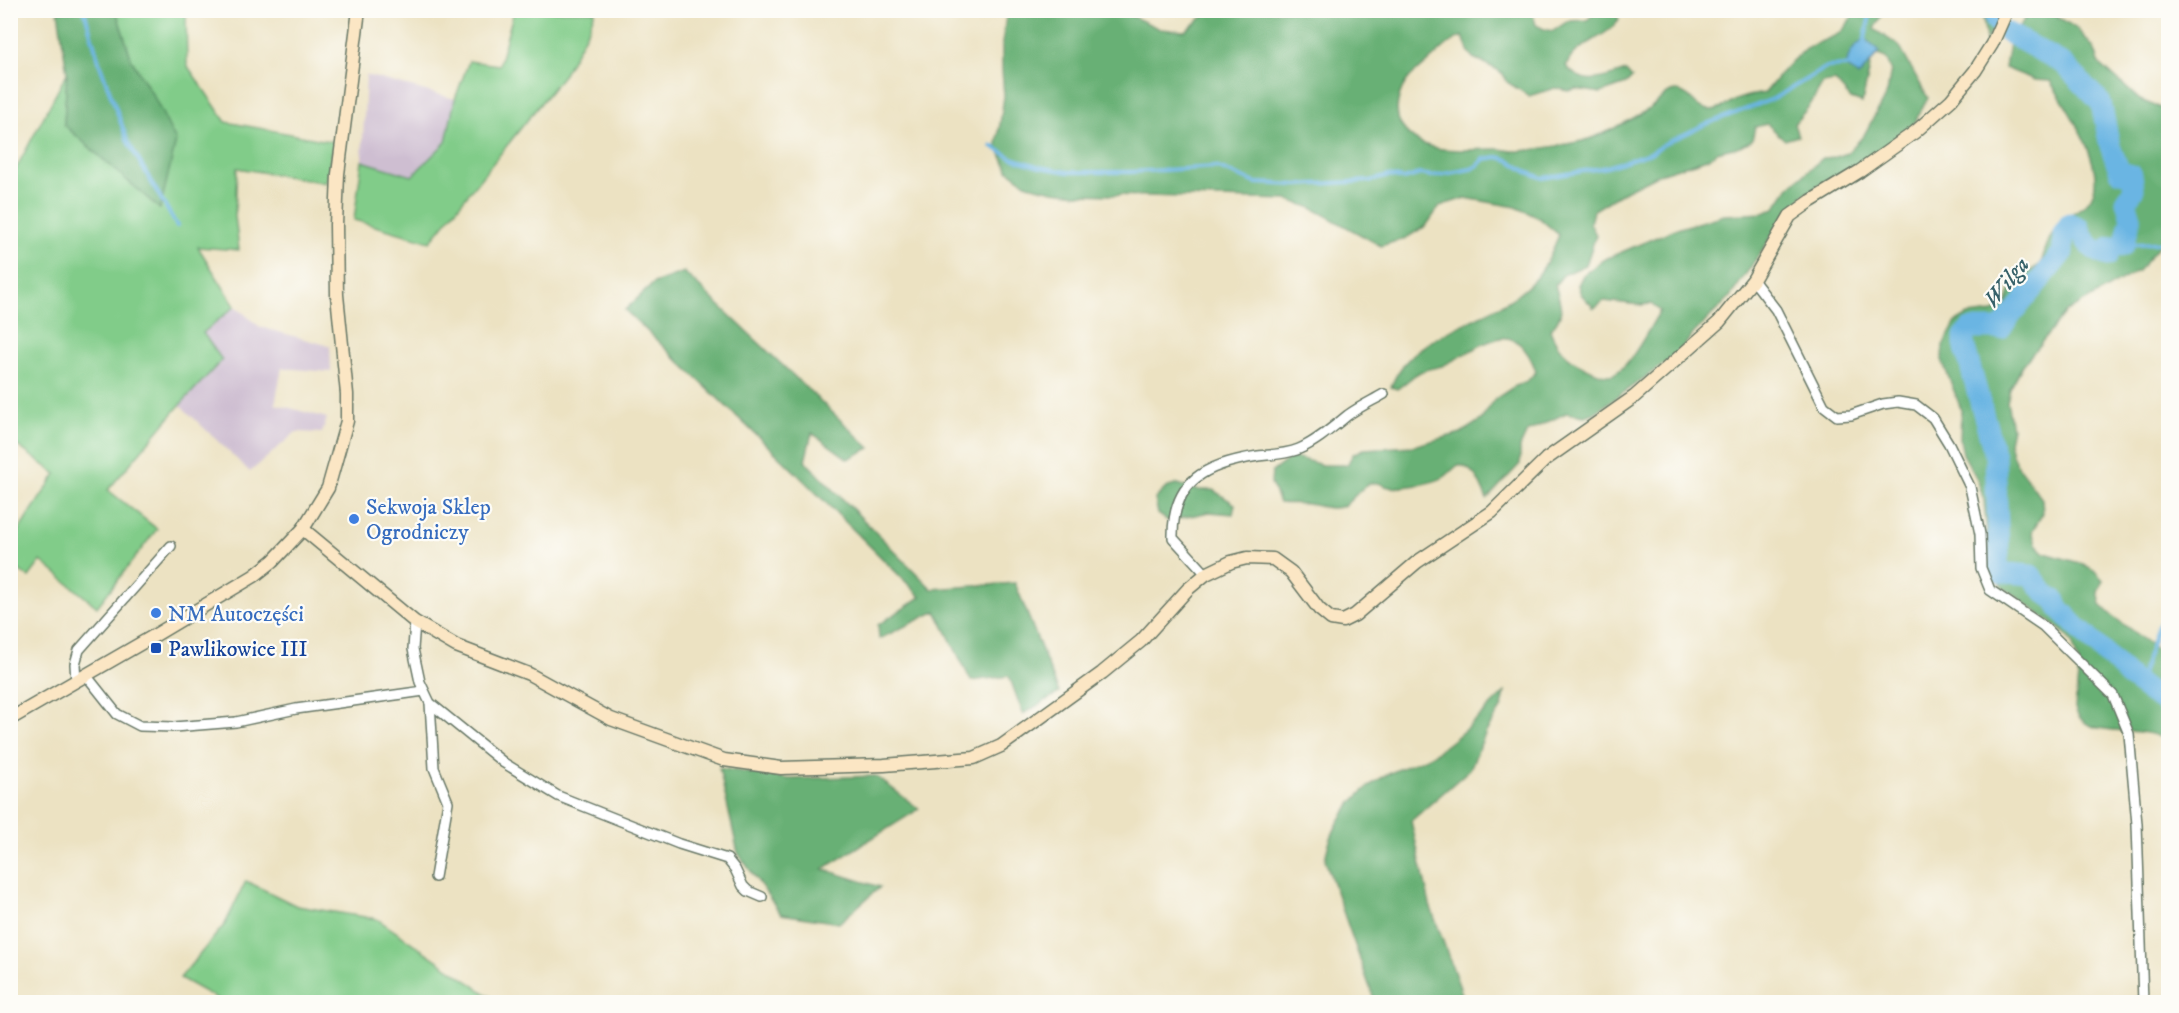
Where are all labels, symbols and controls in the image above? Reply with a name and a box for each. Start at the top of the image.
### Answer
water label: Wilga [1977,251,2037,314]
place label: Sekwoja Sklep Ogrodniczy [366,494,491,546]
marker: Sekwoja Sklep Ogrodniczy [347,512,361,526]
place label: NM Autoczęści [168,601,304,628]
marker: NM Autoczęści [149,606,163,620]
place label: Pawlikowice III [168,636,308,663]
marker: Pawlikowice III [149,641,163,655]

